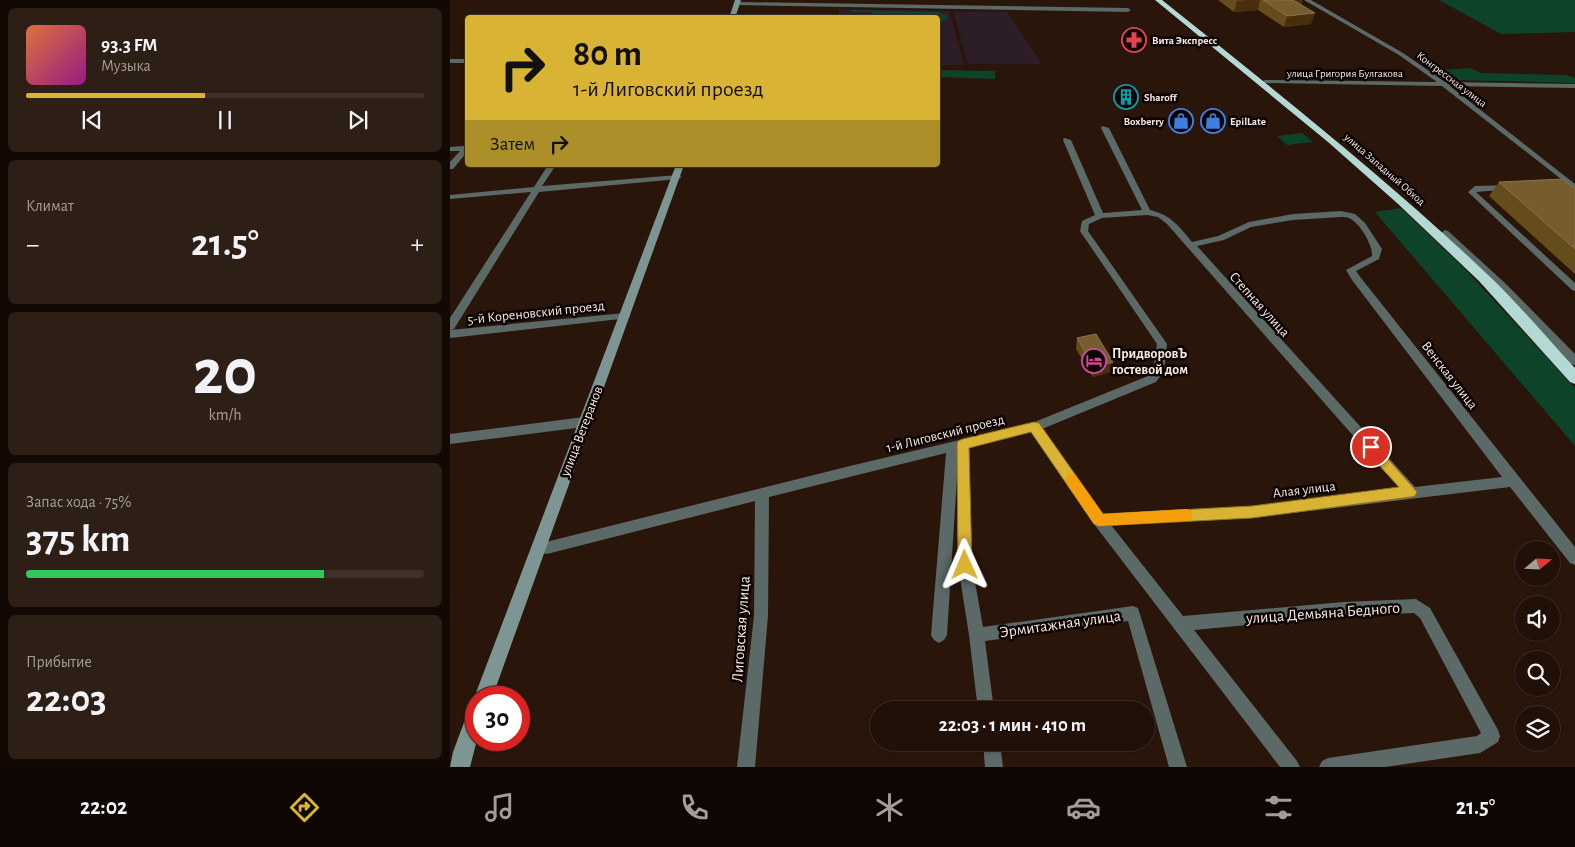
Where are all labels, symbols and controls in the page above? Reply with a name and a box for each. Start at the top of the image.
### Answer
pharmacy icon: Вита Экспресс [1121,27,1147,53]
icon: right [490,35,555,100]
place label: Вита Экспресс [1152,35,1218,46]
text: 93.3 FM [101,36,157,55]
text: 80 m [573,37,642,72]
street label: Конгрессная улица [1415,50,1489,109]
text: Музыка [101,58,151,74]
street label: улица Григория Булгакова [1286,68,1403,79]
text: 1-й Лиговский проезд [573,78,764,100]
building icon: Sharoff [1113,84,1139,110]
place label: Sharoff [1144,92,1178,103]
icon: previous [78,106,106,134]
icon: pause [211,106,239,134]
icon: next [344,106,372,134]
shop icon: Boxberry [1168,108,1194,134]
shop icon: EpilLate [1200,108,1226,134]
place label: Boxberry [1124,116,1164,127]
place label: EpilLate [1230,116,1266,127]
icon: right [545,130,573,158]
street label: улица Западный Обход [1341,131,1428,208]
text: Затем [490,135,535,154]
text: Климат [26,198,74,214]
text: 21.5° [191,225,259,263]
text: − [26,231,39,259]
text: + [411,231,424,259]
street label: Степная улица [1227,270,1292,340]
street label: 5-й Кореновский проезд [467,299,605,327]
street label: Венская улица [1419,339,1480,413]
text: 20 [193,341,257,406]
place label: ПридворовЪ гостевой дом [1112,347,1188,377]
hotel icon: ПридворовЪ гостевой дом [1081,348,1107,374]
street label: улица Ветеранов [558,384,606,479]
text: km/h [208,407,242,423]
street label: 1-й Лиговский проезд [885,413,1006,455]
pin [1350,426,1392,468]
icon: arrive [1357,433,1385,461]
street label: Алая улица [1272,479,1337,501]
text: Запас хода · 75% [26,494,131,510]
text: 375 km [26,521,130,559]
position arrow [938,538,990,590]
north arrow [1515,541,1560,586]
map controls [1515,541,1560,751]
street label: Лиговская улица [729,575,754,683]
button: sound [1515,596,1560,641]
street label: улица Демьяна Бедного [1245,600,1401,627]
street label: Эрмитажная улица [998,608,1122,641]
button: search [1515,651,1560,696]
text: Прибытие [26,654,92,670]
text: 22:03 [26,681,107,719]
speed limit sign: 30 [465,686,530,751]
button: layers [1515,706,1560,751]
text: 22:03 · 1 мин · 410 m [939,716,1086,735]
icon: directions [287,790,322,825]
icon: music [482,790,517,825]
icon: phone [677,790,712,825]
icon: climate [872,790,907,825]
icon: car [1066,790,1101,825]
icon: filters [1261,790,1296,825]
text: 22:02 [80,796,127,818]
text: 21.5° [1456,796,1495,818]

